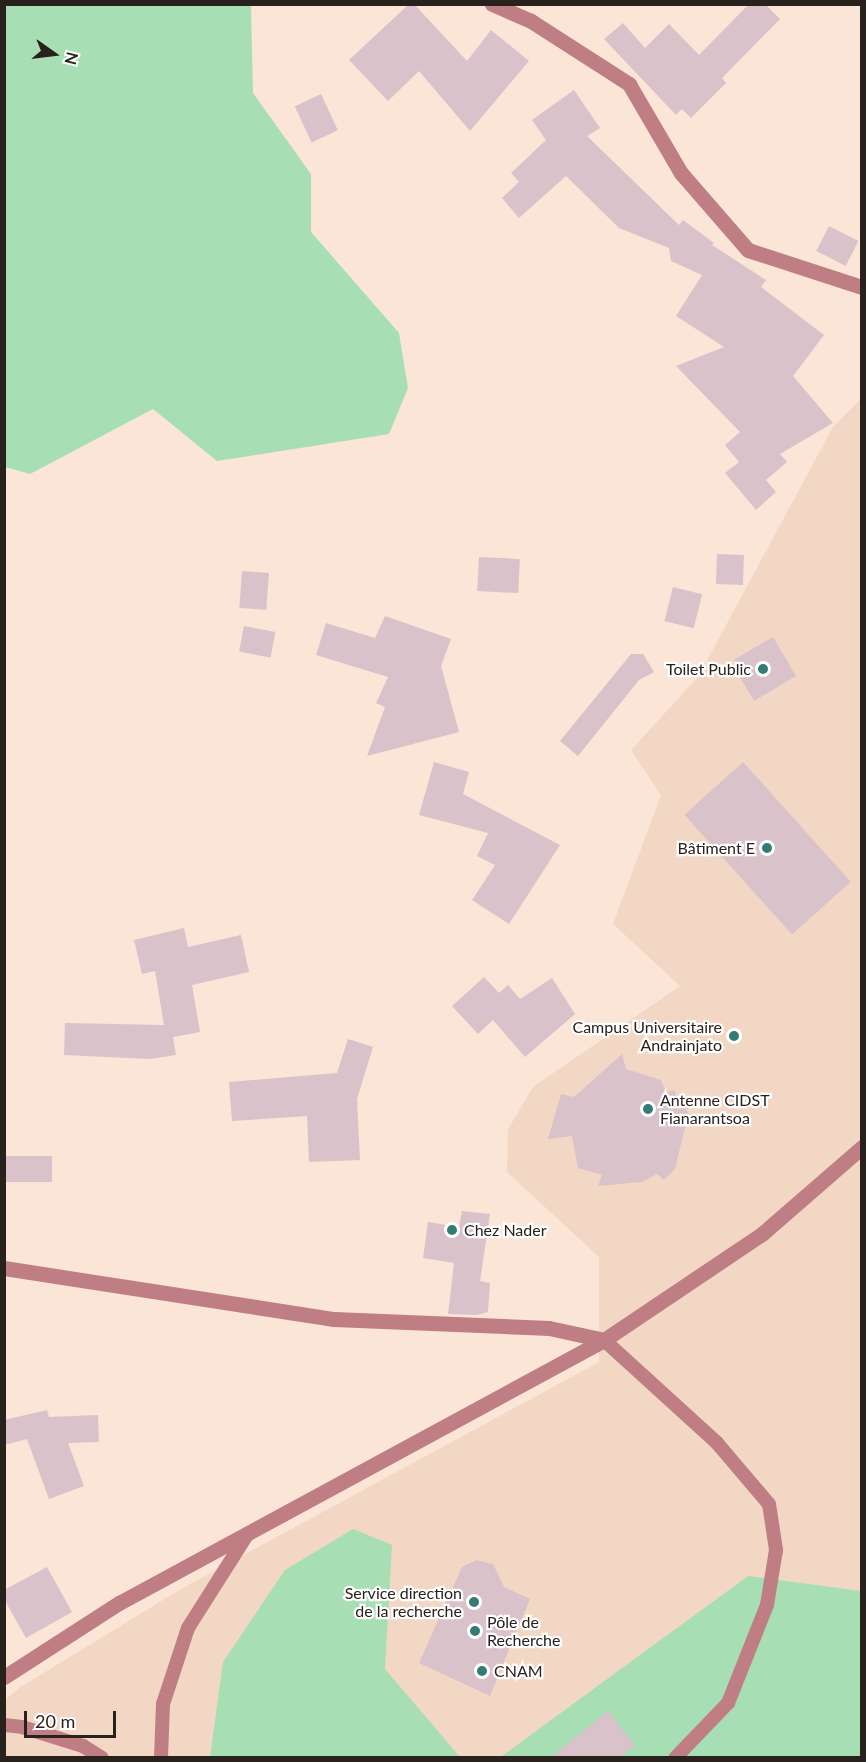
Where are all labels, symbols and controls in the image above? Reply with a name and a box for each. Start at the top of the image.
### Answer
north arrow [24,24,84,84]
text: N [61,50,83,67]
place label: Toilet Public [666,659,751,679]
marker: Toilet Public [756,662,770,676]
place label: Bâtiment E [678,838,755,858]
marker: Bâtiment E [760,841,774,855]
place label: Campus Universitaire Andrainjato [572,1017,722,1055]
marker: Campus Universitaire Andrainjato [727,1029,741,1043]
place label: Antenne CIDST Fianarantsoa [660,1090,770,1128]
marker: Antenne CIDST Fianarantsoa [641,1102,655,1116]
place label: Chez Nader [464,1220,547,1240]
marker: Chez Nader [445,1223,459,1237]
place label: Service direction de la recherche [345,1583,462,1621]
marker: Service direction de la recherche [467,1595,481,1609]
place label: Pôle de Recherche [487,1612,560,1650]
marker: Pôle de Recherche [468,1624,482,1638]
place label: CNAM [494,1661,543,1681]
marker: CNAM [475,1664,489,1678]
scale bar [27,1699,118,1737]
text: 20 m [35,1710,75,1732]

